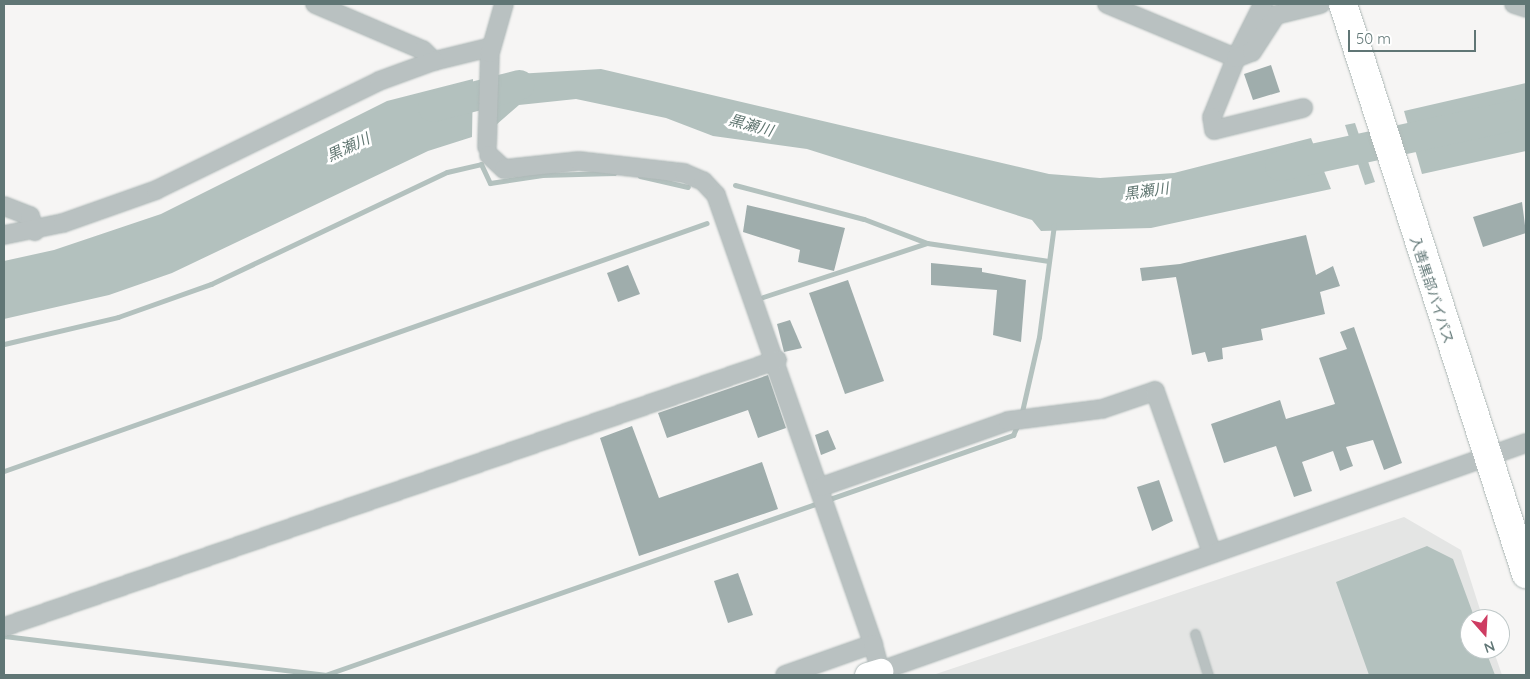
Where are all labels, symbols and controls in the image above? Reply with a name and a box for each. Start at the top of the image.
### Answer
scale bar [1350,20,1478,52]
text: 50 m [1356,29,1391,48]
water label: 黒瀬川 [727,110,775,140]
water label: 黒瀬川 [324,129,372,165]
water label: 黒瀬川 [1122,179,1170,203]
street label: 入善黒部バイパス [1407,234,1457,346]
north arrow [1460,609,1510,659]
text: N [1482,637,1497,657]

